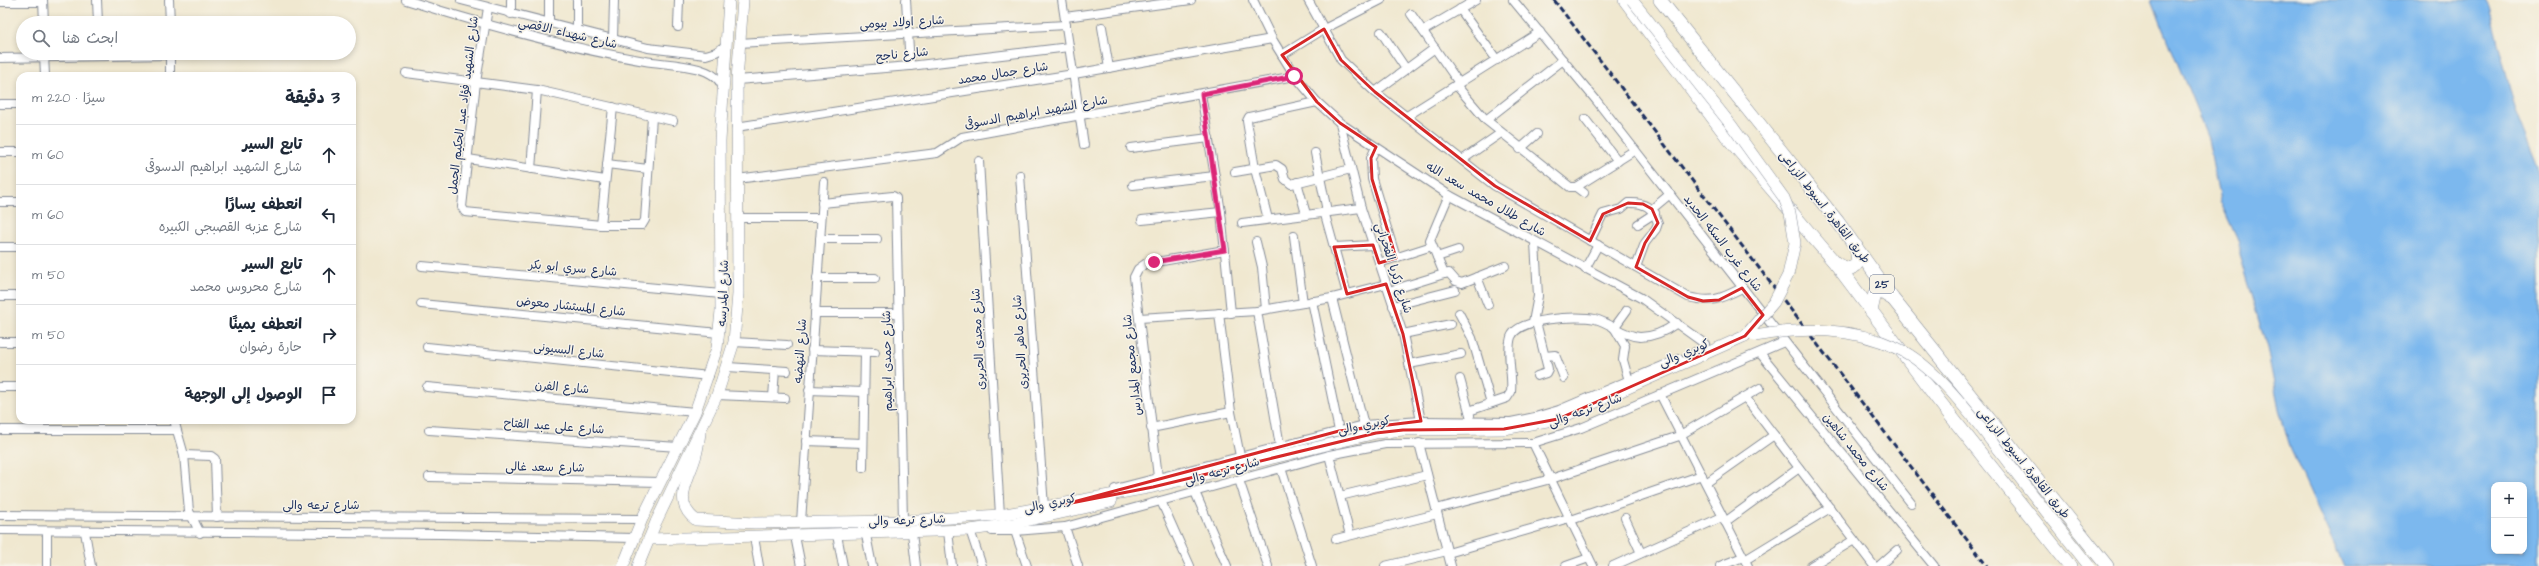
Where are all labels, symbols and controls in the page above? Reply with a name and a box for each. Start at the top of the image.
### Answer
street label: شارع اولاد بيومى [859,12,945,33]
street label: شارع شهداء الاقصي [516,14,619,55]
street label: شارع الشهيد فؤاد عبد الحكيم الجمل [444,15,483,195]
search box [16,16,356,60]
icon: search [30,27,52,49]
text: ابحث هنا [62,28,118,49]
street label: شارع ناجح [875,43,929,66]
street label: شارع جمال محمد [957,58,1050,89]
route start [1285,67,1303,85]
text: 3 دقيقة [285,86,340,110]
text: سيرًا · 220 m [32,89,105,107]
street label: شارع الشهيد ابراهيم الدسوقى [963,92,1109,133]
text: تابع السير [243,134,302,155]
icon: ahead [318,144,340,166]
text: 60 m [32,146,64,164]
street label: طريق القاهرة, اسيوط الزراعى [1775,147,1874,267]
text: شارع الشهيد ابراهيم الدسوقى [145,158,302,176]
street label: شارع طلال محمد سعد الله [1423,158,1549,241]
street label: شارع غرب السكه الحديد [1679,191,1766,295]
text: انعطف يسارًا [225,194,302,215]
icon: left [318,204,340,226]
text: 60 m [32,206,64,224]
text: شارع عزبه القصبجى الكبيره [159,218,302,236]
street label: شارع زكريا الفخراني [1369,221,1416,316]
route end [1145,253,1163,271]
text: تابع السير [243,254,302,275]
street label: شارع سري ابو بكر [527,256,618,281]
street label: شارع المدرسه [714,259,733,327]
icon: ahead [318,264,340,286]
text: 50 m [32,266,65,284]
road number: 25 [1870,275,1894,293]
text: شارع محروس محمد [190,278,302,296]
street label: شارع مجدى الحريرى [967,288,990,390]
street label: شارع المستشار معوض [515,292,627,321]
street label: شارع ماهر الحريرى [1009,294,1032,390]
street label: شارع حمدى ابراهيم [878,310,897,412]
street label: شارع مجمع المدارس [1119,313,1146,416]
text: انعطف يمينًا [229,314,302,335]
street label: شارع النهضه [790,318,811,384]
icon: right [318,324,340,346]
text: 50 m [32,326,65,344]
street label: كوبري والى [1656,335,1712,372]
text: حارة رضوان [239,338,302,356]
street label: شارع البسيونى [533,338,605,363]
street label: شارع الفرن [534,377,590,398]
text: الوصول إلى الوجهة [185,384,302,405]
icon: arrive [318,384,340,406]
street label: شارع ترعه والى [1546,389,1624,432]
street label: طريق القاهرة, اسيوط الزراعى [1973,404,2074,523]
street label: شارع محمد شاهين [1819,409,1893,495]
street label: كوبري والى [1336,412,1392,439]
street label: شارع على عبد الفتاح [503,414,605,438]
street label: شارع ترعه والى [1183,453,1262,490]
street label: شارع سعد غالى [505,458,585,477]
map controls [2491,482,2527,554]
button: + [2491,482,2527,518]
street label: كوبري والى [1022,490,1078,517]
street label: شارع ترعه والى [282,497,360,514]
street label: شارع ترعه والى [868,511,946,530]
button: − [2491,518,2527,554]

